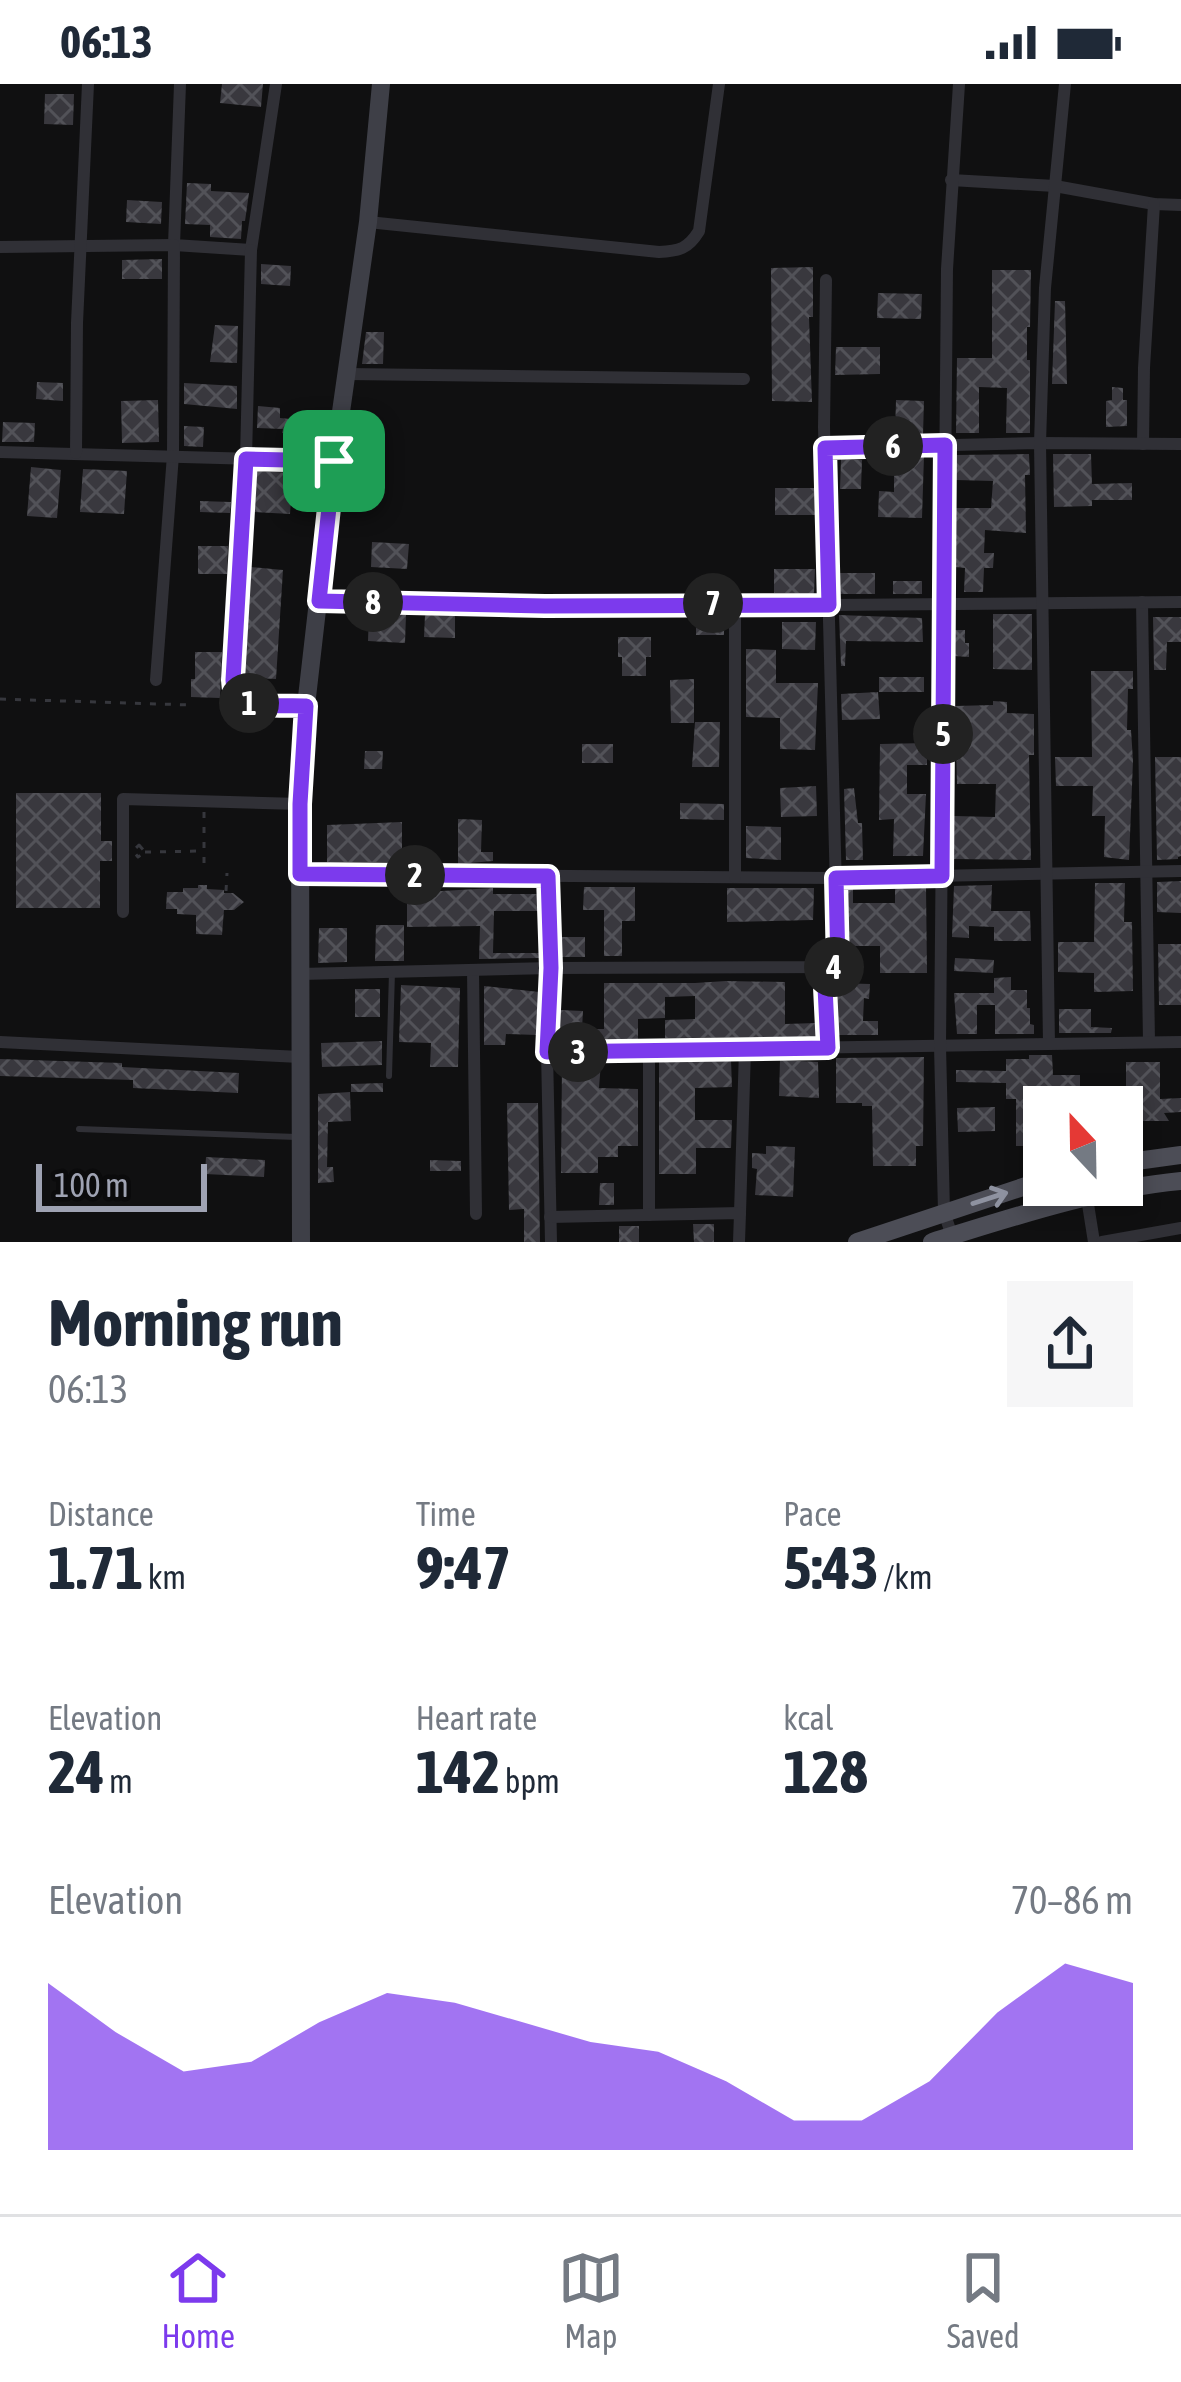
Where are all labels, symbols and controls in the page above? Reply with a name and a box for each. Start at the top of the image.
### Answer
text: 06:13 [60,16,153,68]
pin [283,410,385,512]
pin: 6 [863,416,923,476]
text: 6 [885,427,901,465]
icon: arrive [301,428,367,494]
pin: 8 [343,572,403,632]
pin: 7 [683,573,743,633]
text: 8 [365,583,381,621]
text: 7 [705,584,721,622]
pin: 1 [219,673,279,733]
text: 1 [241,684,257,722]
pin: 5 [913,704,973,764]
text: 5 [935,715,951,753]
pin: 2 [385,845,445,905]
text: 2 [407,856,423,894]
pin: 4 [804,937,864,997]
text: 4 [826,948,842,986]
pin: 3 [548,1022,608,1082]
text: 3 [570,1033,586,1071]
north arrow [1023,1086,1143,1206]
map controls [1023,1086,1143,1206]
scale bar [36,1158,207,1211]
text: 100 m [54,1166,129,1204]
one-way arrow [970,1185,1008,1207]
button: share [1007,1281,1133,1407]
text: Morning run [48,1284,343,1360]
text: 06:13 [48,1367,128,1411]
text: Distance [48,1495,154,1533]
text: Time [416,1495,476,1533]
text: Pace [783,1495,841,1533]
text: 1.71 [48,1533,143,1602]
text: 9:47 [416,1533,511,1602]
text: 5:43 [783,1533,879,1602]
text: km [143,1558,186,1596]
text: /km [879,1558,933,1596]
text: Elevation [48,1699,162,1737]
text: Heart rate [416,1699,537,1737]
text: kcal [783,1699,834,1737]
text: 24 [48,1737,104,1806]
text: 142 [416,1737,500,1806]
text: 128 [783,1737,868,1806]
text: m [104,1762,133,1800]
text: bpm [500,1762,560,1800]
text: Elevation [48,1878,183,1922]
text: 70–86 m [1011,1878,1133,1922]
tab: Home [161,2245,235,2355]
tab: Map [558,2245,624,2355]
tab: Saved [947,2245,1020,2355]

